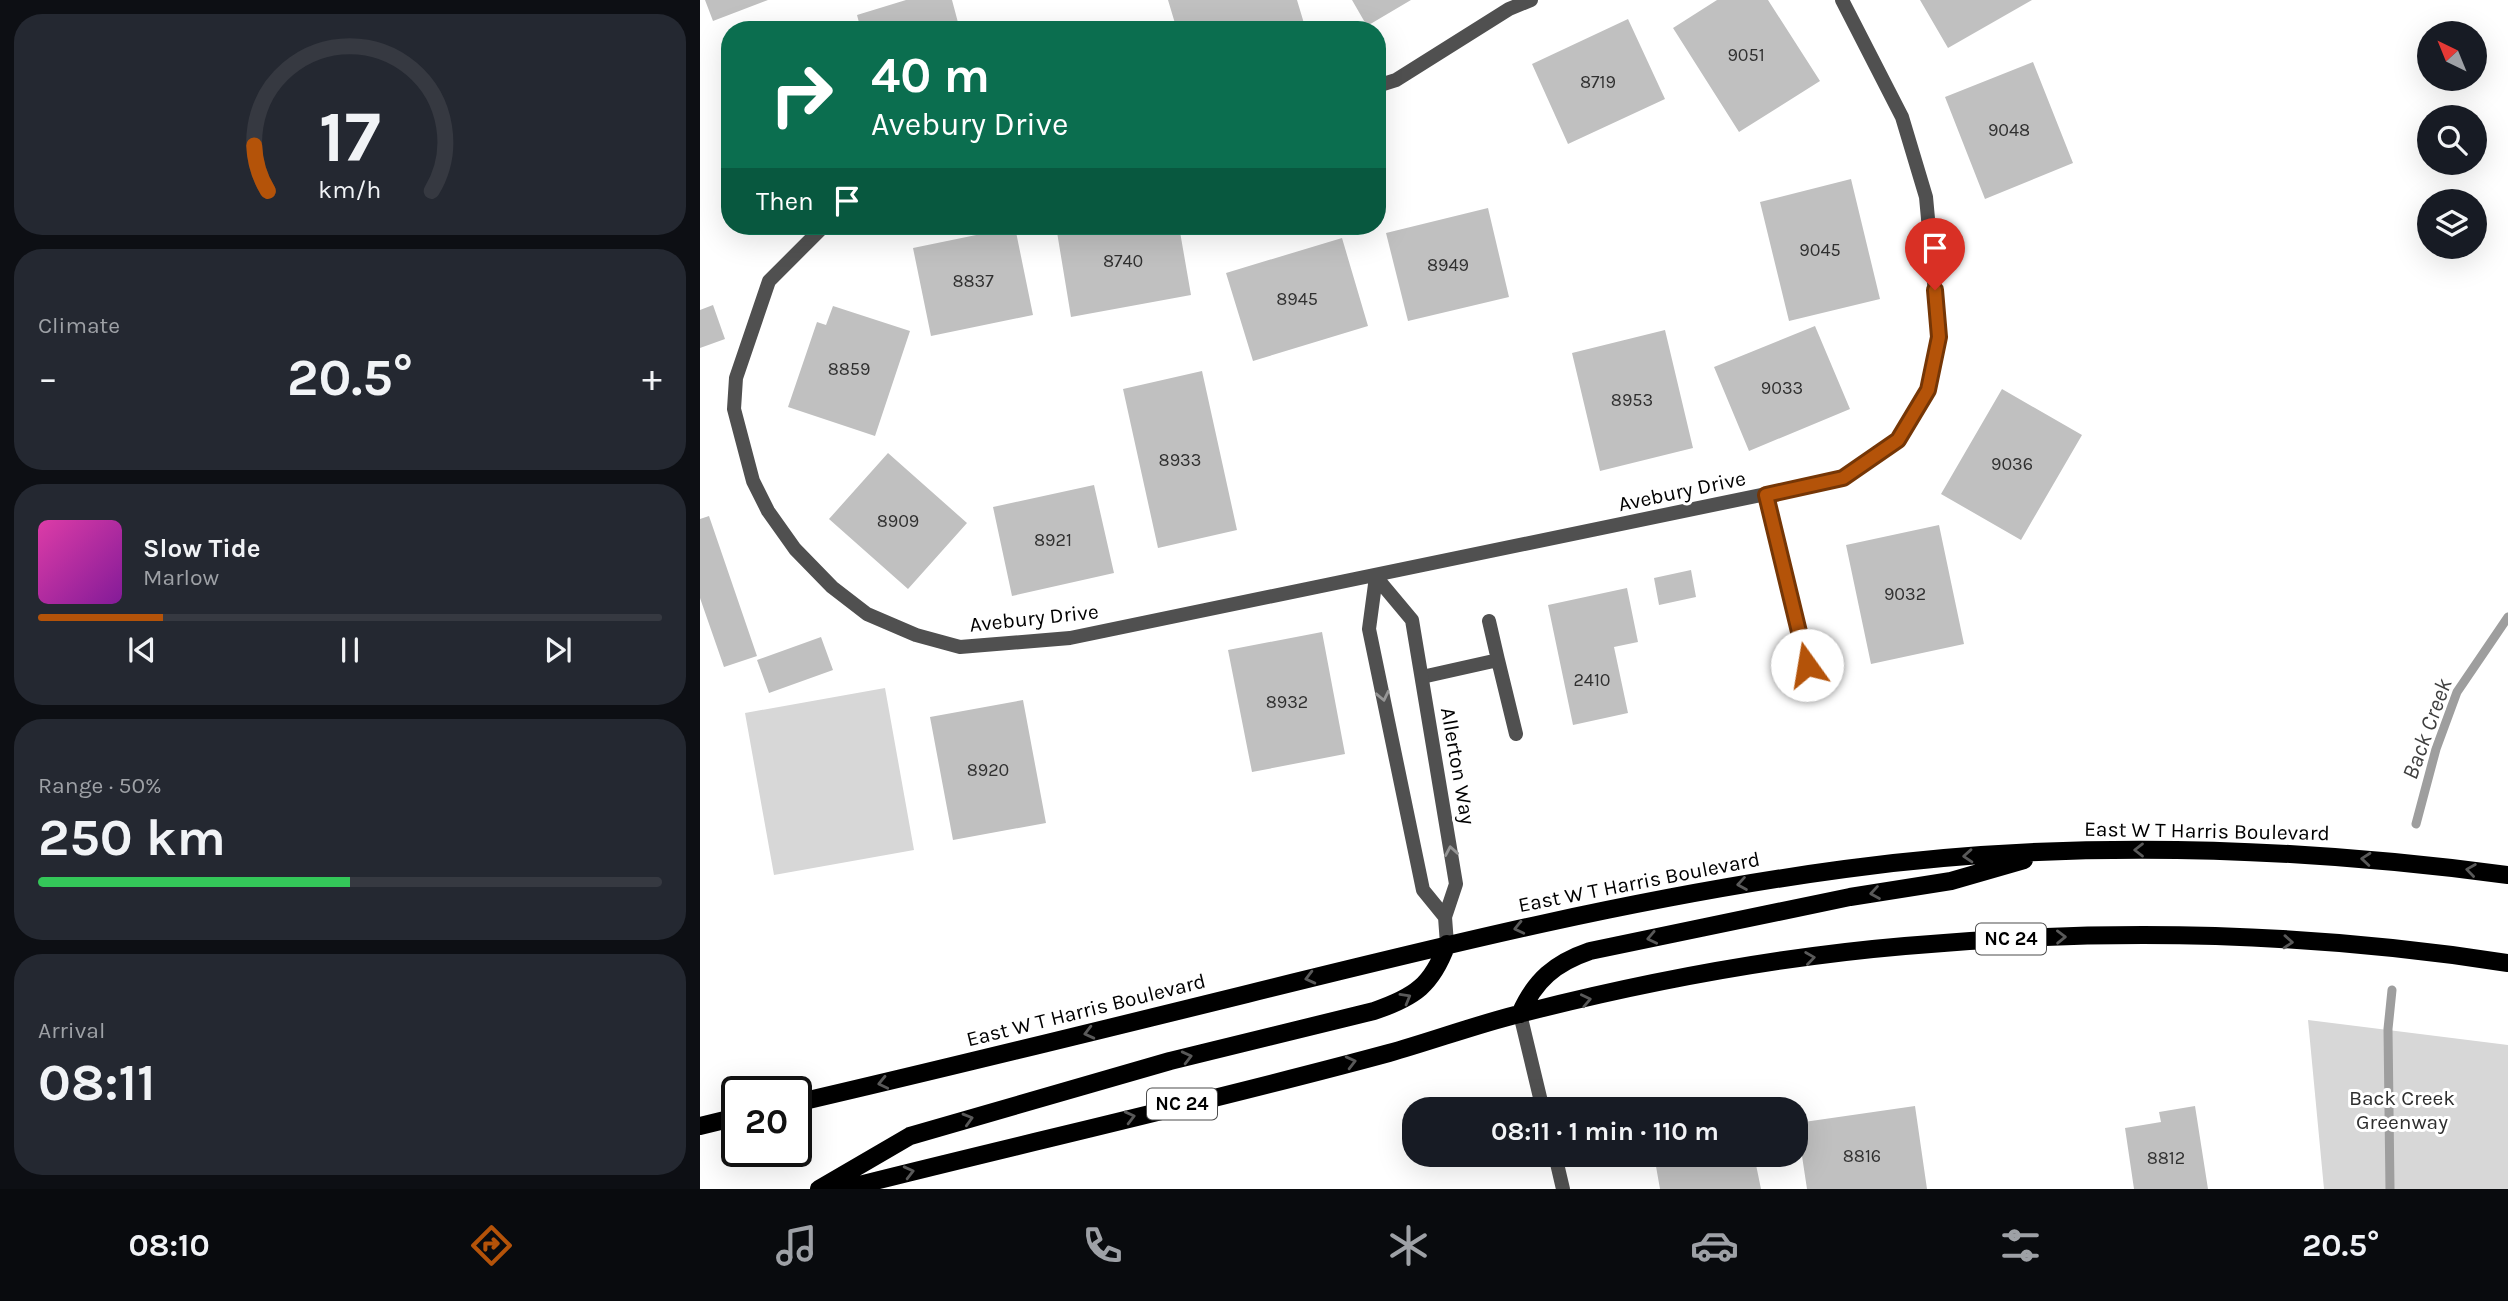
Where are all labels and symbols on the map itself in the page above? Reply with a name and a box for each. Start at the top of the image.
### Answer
north arrow [2417,21,2487,91]
house number: 9051 [1727,44,1765,66]
house number: 8719 [1580,71,1616,93]
house number: 9048 [1988,119,2030,141]
pin [1905,218,1965,290]
house number: 9045 [1799,239,1841,261]
house number: 8740 [1103,250,1143,272]
house number: 8949 [1427,254,1469,276]
house number: 8837 [952,270,994,292]
house number: 8945 [1276,288,1318,310]
house number: 8859 [828,358,870,380]
house number: 9033 [1761,377,1803,399]
house number: 8953 [1611,389,1653,411]
house number: 8933 [1159,449,1201,471]
house number: 9036 [1991,453,2033,475]
street label: Avebury Drive [1616,466,1748,516]
house number: 8909 [877,510,919,532]
house number: 8921 [1034,529,1072,551]
house number: 9032 [1884,583,1926,605]
street label: Avebury Drive [968,599,1100,637]
position arrow [1770,628,1844,702]
house number: 2410 [1573,669,1611,691]
water label: Back Creek [2396,675,2458,783]
one-way arrow [1374,690,1389,702]
house number: 8932 [1266,691,1308,713]
street label: Allerton Way [1436,705,1480,827]
house number: 8920 [967,759,1009,781]
street label: East W T Harris Boulevard [2084,817,2330,845]
one-way arrow [2133,842,2143,858]
one-way arrow [1444,846,1459,857]
street label: East W T Harris Boulevard [1516,847,1762,917]
one-way arrow [1962,849,1973,864]
one-way arrow [2360,852,2371,867]
one-way arrow [2465,863,2477,878]
one-way arrow [1736,876,1748,891]
one-way arrow [1869,885,1881,900]
one-way arrow [1513,919,1525,934]
road number: NC 24 [1976,923,2046,954]
one-way arrow [1646,929,1658,944]
one-way arrow [2056,929,2067,945]
one-way arrow [2283,934,2294,949]
one-way arrow [1804,951,1816,966]
street label: East W T Harris Boulevard [964,969,1208,1051]
one-way arrow [1304,970,1316,984]
one-way arrow [1399,993,1412,1006]
one-way arrow [1580,993,1592,1008]
one-way arrow [1083,1025,1095,1039]
one-way arrow [1181,1051,1193,1065]
one-way arrow [1345,1056,1357,1070]
one-way arrow [877,1074,889,1089]
speed limit sign: 20 [721,1076,812,1167]
park label: Back Creek Greenway [2349,1086,2455,1134]
road number: NC 24 [1147,1088,1217,1120]
one-way arrow [1124,1111,1136,1125]
one-way arrow [962,1113,974,1128]
house number: 8816 [1843,1145,1881,1167]
house number: 8812 [2147,1147,2185,1169]
one-way arrow [903,1166,915,1180]

